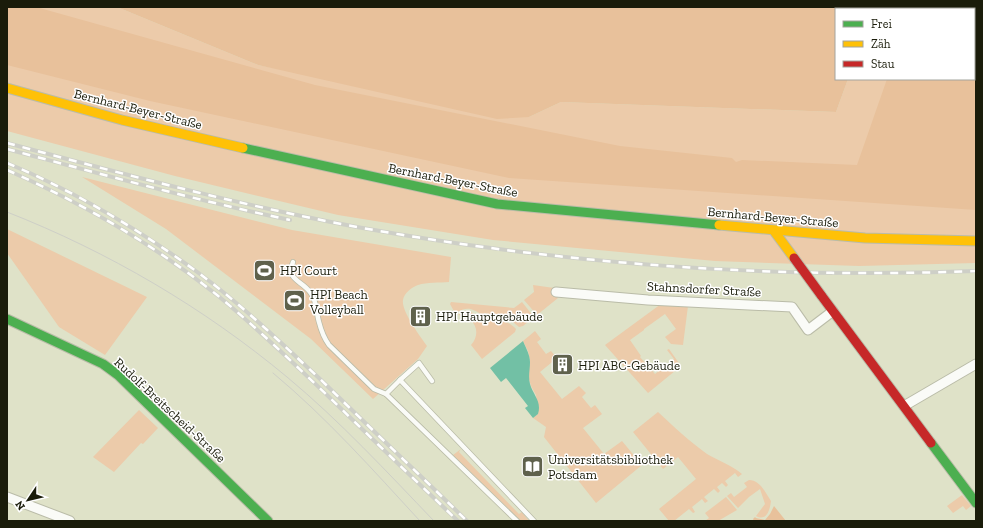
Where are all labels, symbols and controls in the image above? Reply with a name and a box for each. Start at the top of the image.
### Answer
legend [835,8,975,80]
text: Frei [871,17,892,31]
text: Zäh [871,37,891,51]
text: Stau [871,57,895,71]
street label: Bernhard-Beyer-Straße [72,86,204,132]
street label: Bernhard-Beyer-Straße [387,160,519,200]
street label: Bernhard-Beyer-Straße [707,204,839,230]
sports icon: HPI Court [251,257,277,283]
place label: HPI Court [280,263,337,278]
street label: Stahnsdorfer Straße [647,279,761,299]
place label: HPI Beach Volleyball [309,287,369,317]
sports icon: HPI Beach Volleyball [281,288,307,314]
building icon: HPI Hauptgebäude [408,303,434,329]
place label: HPI Hauptgebäude [436,309,543,324]
building icon: HPI ABC-Gebäude [550,352,576,378]
street label: Rudolf-Breitscheid-Straße [111,354,229,466]
place label: HPI ABC-Gebäude [578,358,680,373]
place label: Universitätsbibliothek Potsdam [548,452,673,482]
library icon: Universitätsbibliothek Potsdam [519,453,545,479]
north arrow [8,480,48,520]
text: N [12,498,28,513]

